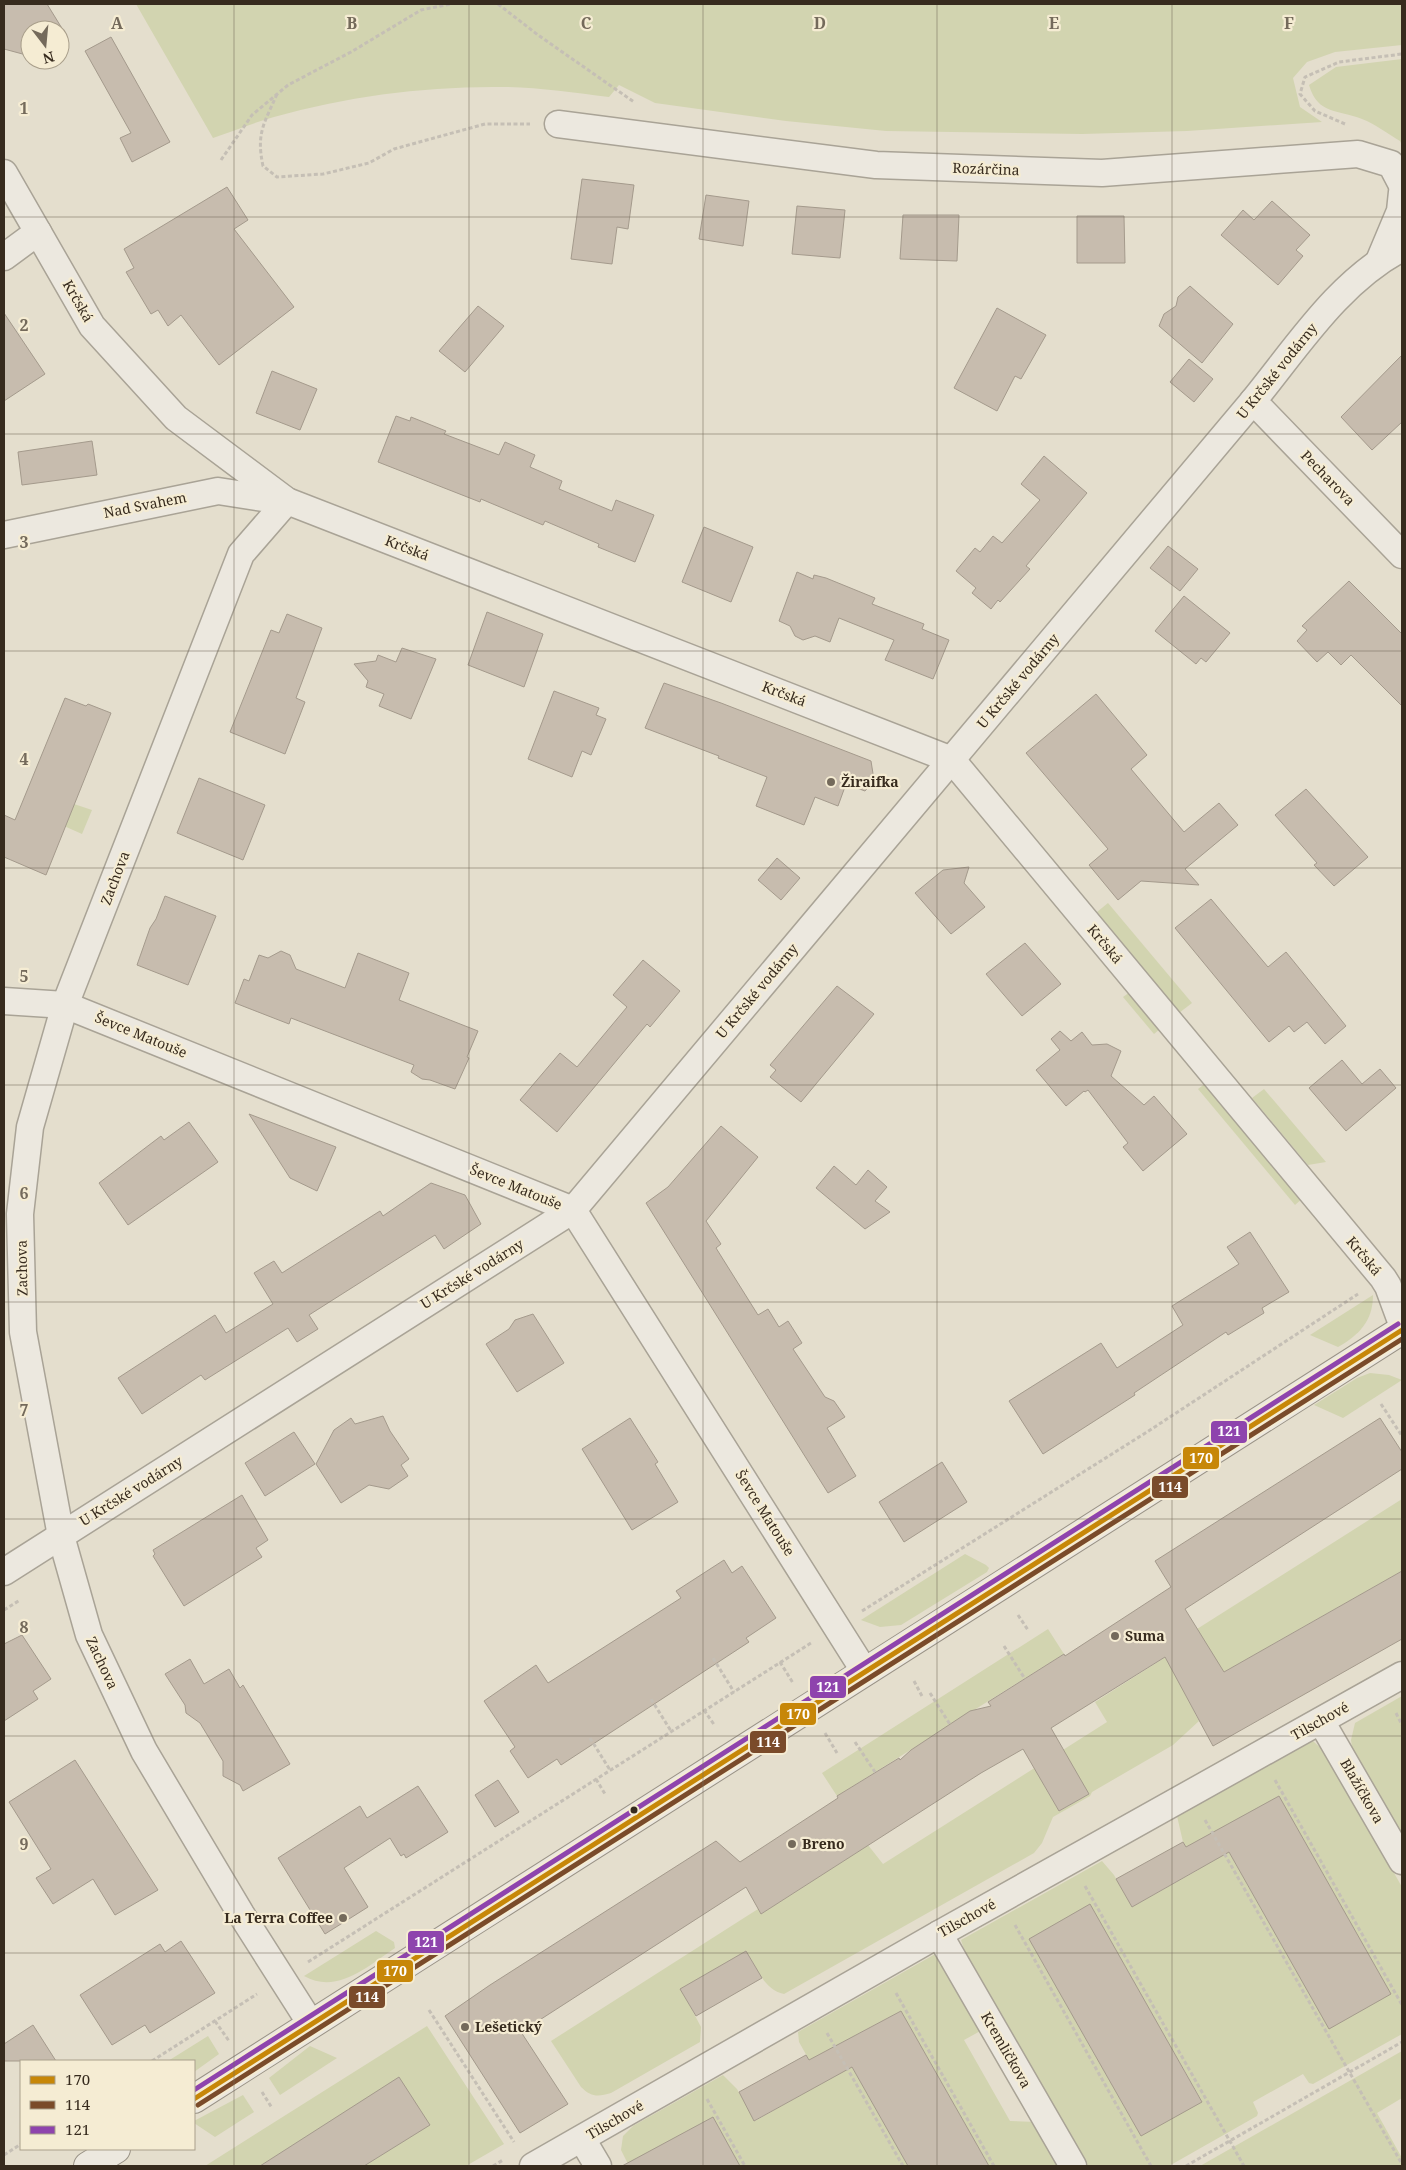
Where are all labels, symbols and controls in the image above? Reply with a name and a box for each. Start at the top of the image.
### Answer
text: A [111,12,124,34]
text: B [347,12,358,34]
text: C [581,12,592,34]
text: D [814,12,826,34]
text: E [1049,12,1059,34]
text: F [1284,12,1294,34]
north arrow [20,20,70,70]
text: N [41,47,57,69]
text: 1 [19,97,29,119]
street label: Rozárčina [952,158,1020,179]
street label: Krčská [59,276,98,325]
text: 2 [19,314,29,336]
street label: U Krčské vodárny [1232,319,1321,423]
street label: Pecharova [1297,446,1360,510]
street label: Nad Svahem [102,487,188,522]
street label: Krčská [382,530,432,565]
text: 3 [19,531,29,553]
street label: U Krčské vodárny [972,629,1063,732]
street label: Krčská [759,676,809,711]
text: 4 [19,748,29,770]
place label: Žiraifka [841,772,899,791]
marker: Žiraifka [825,776,837,788]
street label: Zachova [96,848,133,907]
street label: Krčská [1083,920,1127,967]
street label: U Krčské vodárny [711,939,802,1042]
text: 5 [19,965,29,987]
street label: Ševce Matouše [92,1007,190,1062]
street label: Ševce Matouše [467,1159,565,1214]
text: 6 [19,1182,29,1204]
street label: Krčská [1342,1232,1386,1279]
street label: U Krčské vodárny [417,1234,527,1313]
street label: Zachova [12,1240,31,1296]
text: 7 [19,1399,29,1421]
line badge: 121 [1210,1420,1248,1444]
text: 121 [1217,1421,1241,1440]
line badge: 170 [1182,1446,1220,1470]
text: 170 [1189,1448,1213,1467]
street label: U Krčské vodárny [76,1451,186,1530]
street label: Ševce Matouše [731,1466,799,1559]
line badge: 114 [1151,1475,1189,1499]
text: 114 [1158,1477,1182,1496]
text: 8 [19,1616,29,1638]
place label: Suma [1125,1626,1165,1645]
marker: Suma [1109,1630,1121,1642]
street label: Zachova [82,1633,123,1692]
line badge: 121 [809,1675,847,1699]
text: 121 [816,1677,840,1696]
street label: Tilschové [1288,1697,1352,1744]
line badge: 170 [779,1702,817,1726]
text: 170 [786,1704,810,1723]
line badge: 114 [749,1730,787,1754]
text: 114 [756,1732,780,1751]
street label: Blažíčkova [1336,1755,1389,1827]
unlabelled marker [629,1805,639,1815]
text: 9 [19,1833,29,1855]
place label: Breno [802,1834,845,1853]
marker: Breno [786,1838,798,1850]
street label: Tilschové [935,1894,999,1941]
place label: La Terra Coffee [224,1908,333,1927]
marker: La Terra Coffee [337,1912,349,1924]
line badge: 121 [407,1930,445,1954]
text: 121 [414,1932,438,1951]
line badge: 170 [376,1959,414,1983]
text: 170 [383,1961,407,1980]
line badge: 114 [348,1985,386,2009]
text: 114 [355,1987,379,2006]
street label: Kremličkova [977,2008,1036,2091]
place label: Lešetický [475,2017,543,2036]
marker: Lešetický [459,2021,471,2033]
legend [20,2060,195,2150]
text: 170 [65,2069,90,2089]
text: 114 [65,2094,91,2114]
street label: Tilschové [583,2096,647,2144]
text: 121 [65,2119,90,2139]

